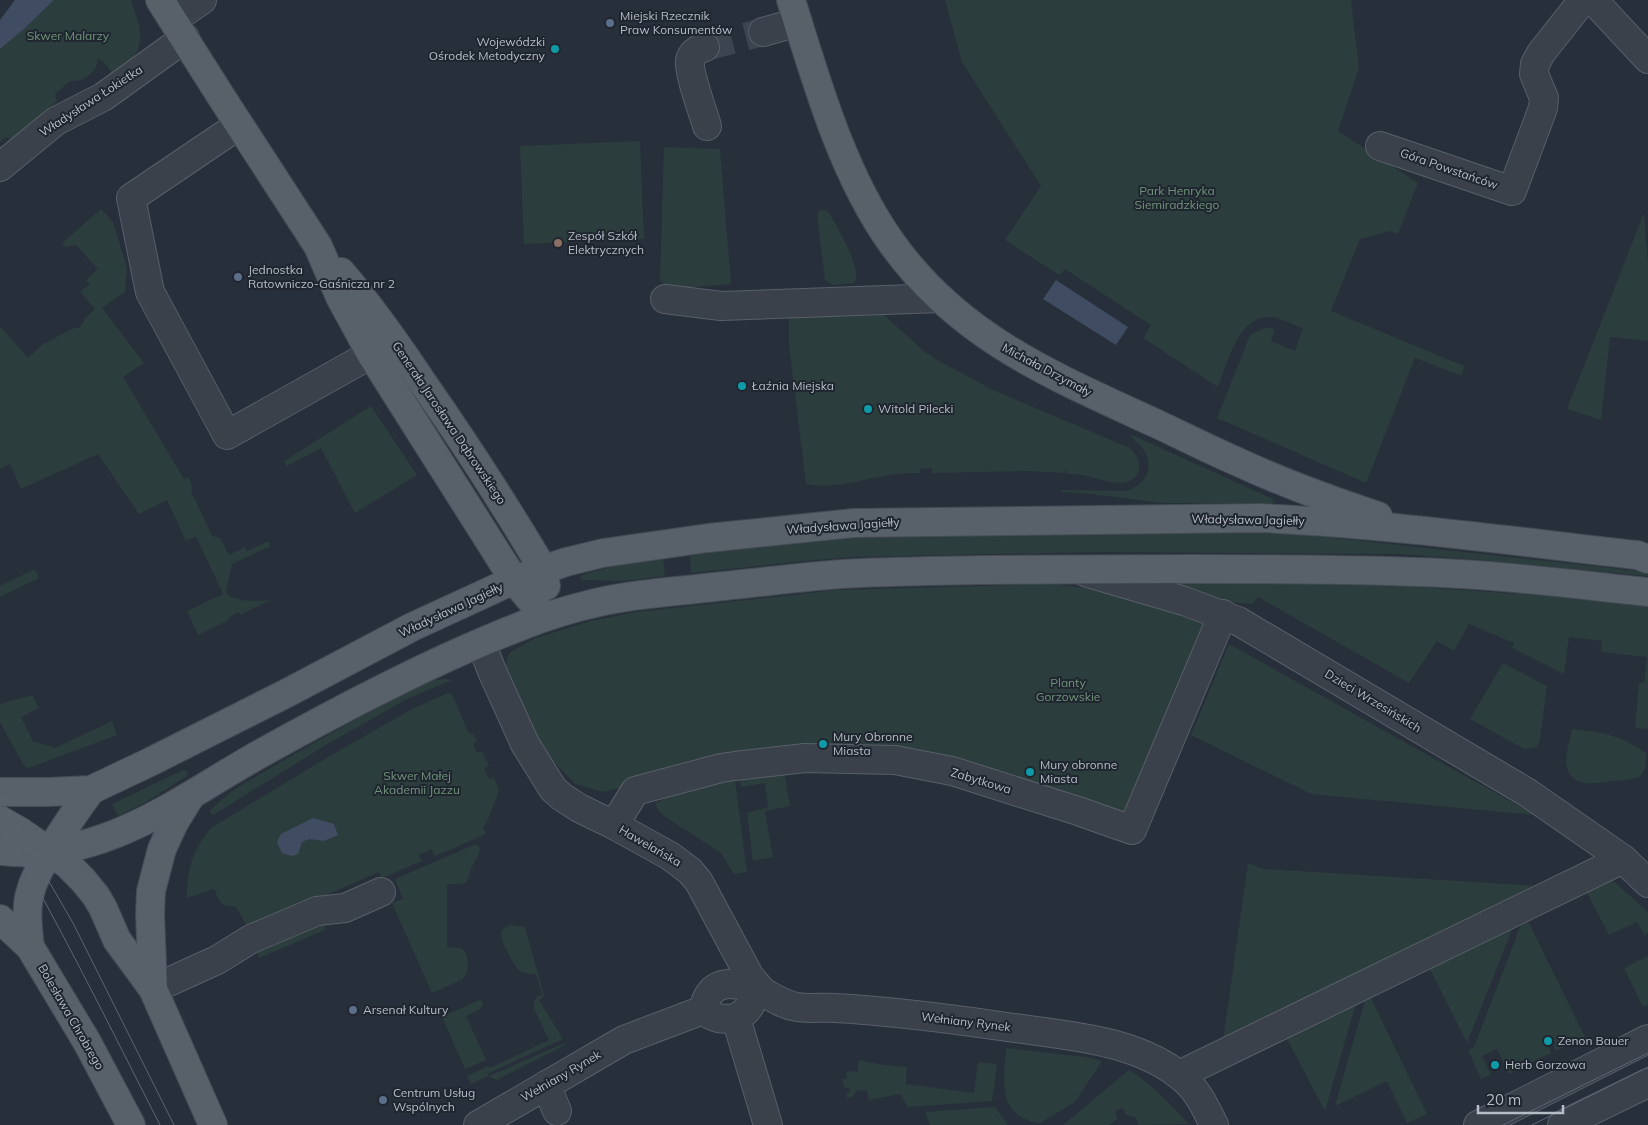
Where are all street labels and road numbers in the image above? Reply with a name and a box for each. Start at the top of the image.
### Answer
street label: Władysława Łokietka [36,62,145,140]
street label: Góra Powstańców [1398,145,1500,192]
street label: Generała Jarosława Dąbrowskiego [389,339,510,507]
street label: Michała Drzymały [1000,340,1095,400]
street label: Władysława Jagiełły [1191,511,1305,528]
street label: Władysława Jagiełły [786,514,901,537]
street label: Władysława Jagiełły [396,579,506,640]
street label: Dzieci Wrzesińskich [1322,666,1424,735]
street label: Zabytkowa [949,764,1013,797]
street label: Hawelańska [616,822,684,869]
street label: Bolesława Chrobrego [35,961,108,1072]
street label: Wełniany Rynek [920,1009,1012,1035]
street label: Wełniany Rynek [518,1046,604,1105]

